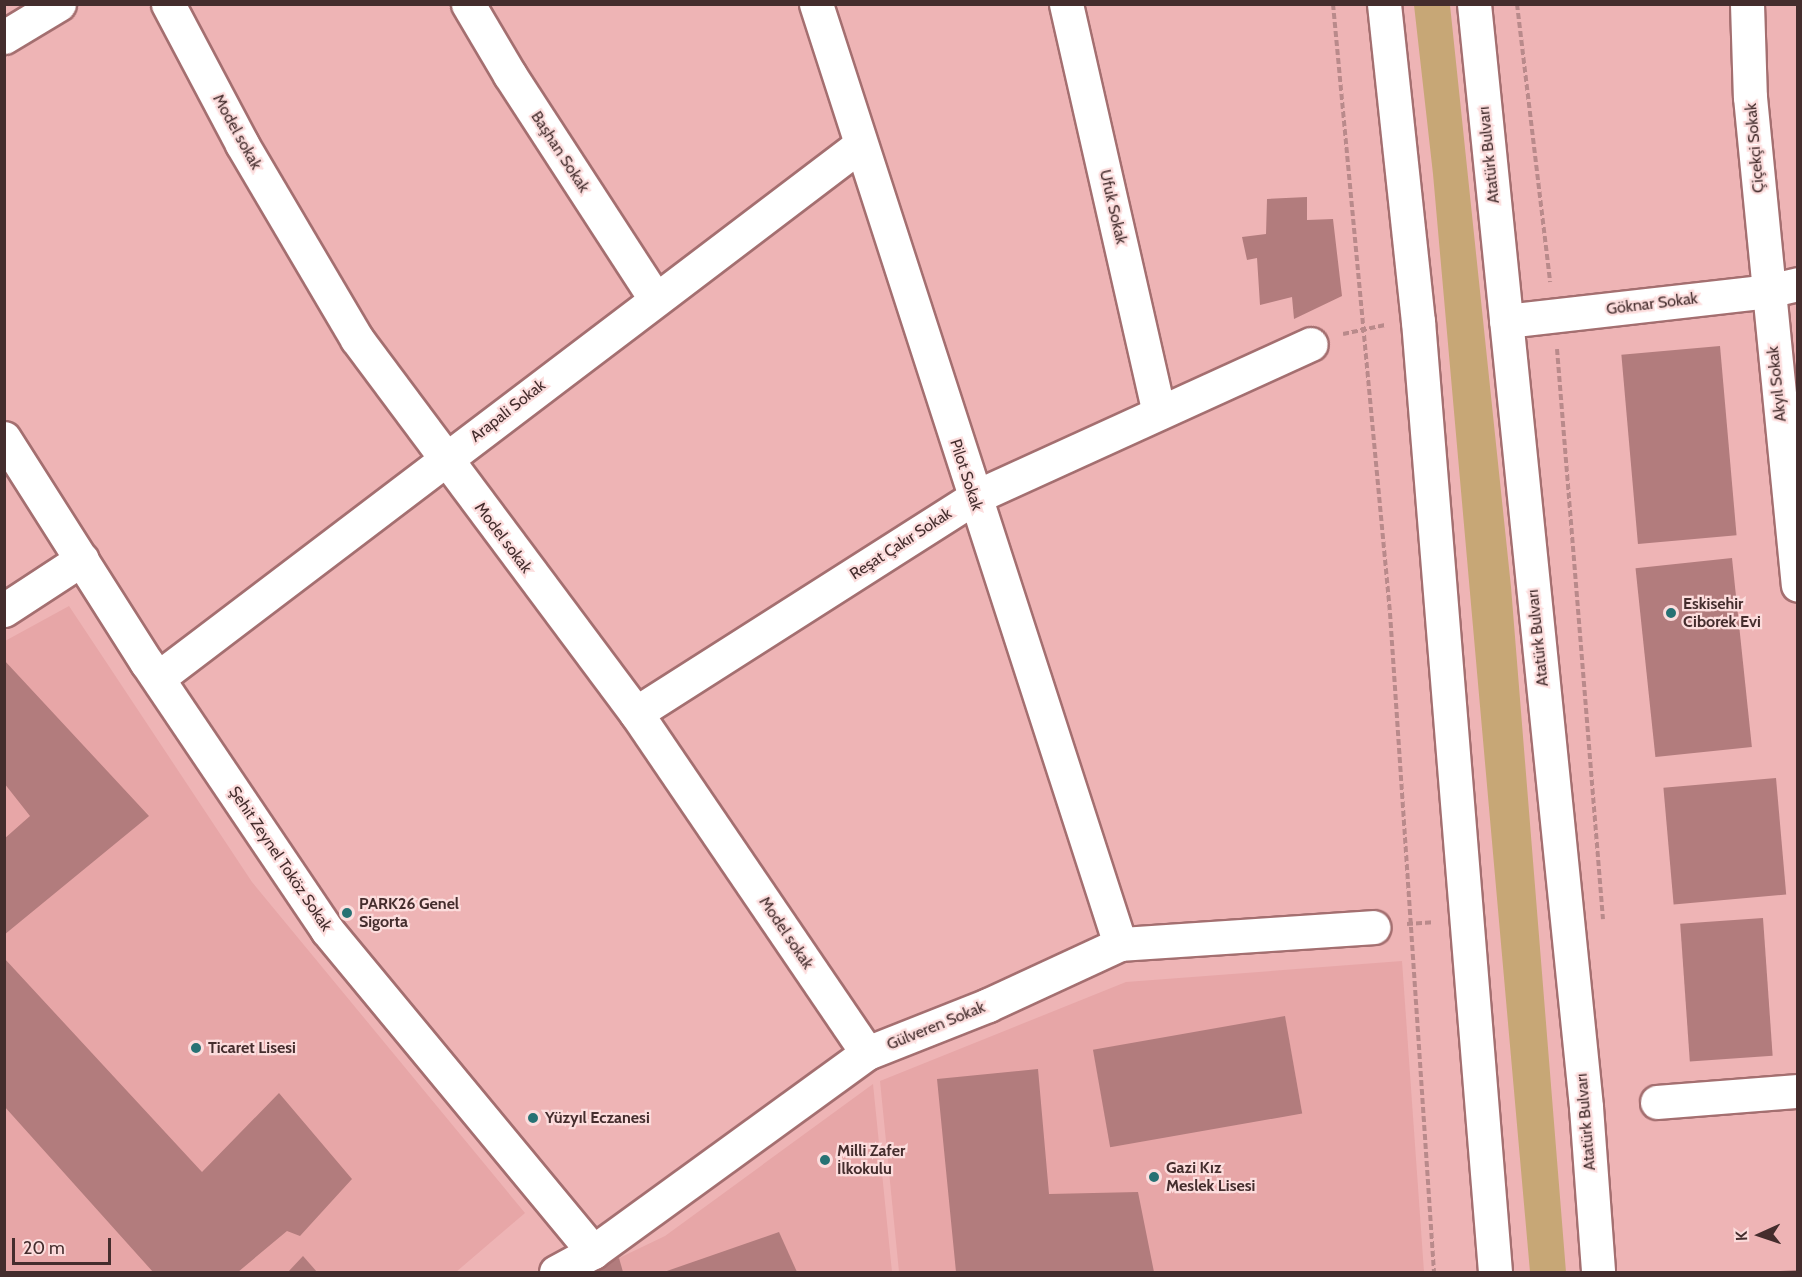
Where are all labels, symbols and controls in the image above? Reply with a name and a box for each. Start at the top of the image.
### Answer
street label: Model sokak [208,91,266,173]
street label: Çiçekçi Sokak [1742,102,1768,194]
street label: Atatürk Bulvarı [1474,106,1504,204]
street label: Başhan Sokak [527,108,593,196]
street label: Ufuk Sokak [1095,168,1131,246]
street label: Göknar Sokak [1605,289,1699,319]
street label: Akyıl Sokak [1763,345,1791,423]
street label: Arapali Sokak [467,376,549,446]
street label: Pilot Sokak [945,437,987,513]
street label: Model sokak [470,499,536,577]
street label: Reşat Çakır Sokak [846,504,956,584]
street label: Atatürk Bulvarı [1523,589,1553,687]
place label: Eskisehir Ciborek Evi [1683,594,1761,632]
marker: Eskisehir Ciborek Evi [1664,606,1678,620]
street label: Şehit Zeynel Toköz Sokak [224,783,336,935]
street label: Model sokak [755,893,817,973]
place label: PARK26 Genel Sigorta [359,894,459,932]
marker: PARK26 Genel Sigorta [340,906,354,920]
street label: Gülveren Sokak [884,998,988,1054]
place label: Ticaret Lisesi [208,1038,296,1058]
marker: Ticaret Lisesi [189,1041,203,1055]
street label: Atatürk Bulvarı [1572,1073,1600,1171]
place label: Yüzyıl Eczanesi [545,1108,650,1128]
marker: Yüzyıl Eczanesi [526,1111,540,1125]
place label: Milli Zafer İlkokulu [837,1141,905,1179]
marker: Milli Zafer İlkokulu [818,1153,832,1167]
place label: Gazi Kız Meslek Lisesi [1166,1158,1255,1196]
marker: Gazi Kız Meslek Lisesi [1147,1170,1161,1184]
north arrow [1730,1205,1790,1265]
scale bar [15,1226,114,1264]
text: K [1732,1230,1751,1241]
text: 20 m [23,1237,65,1259]

